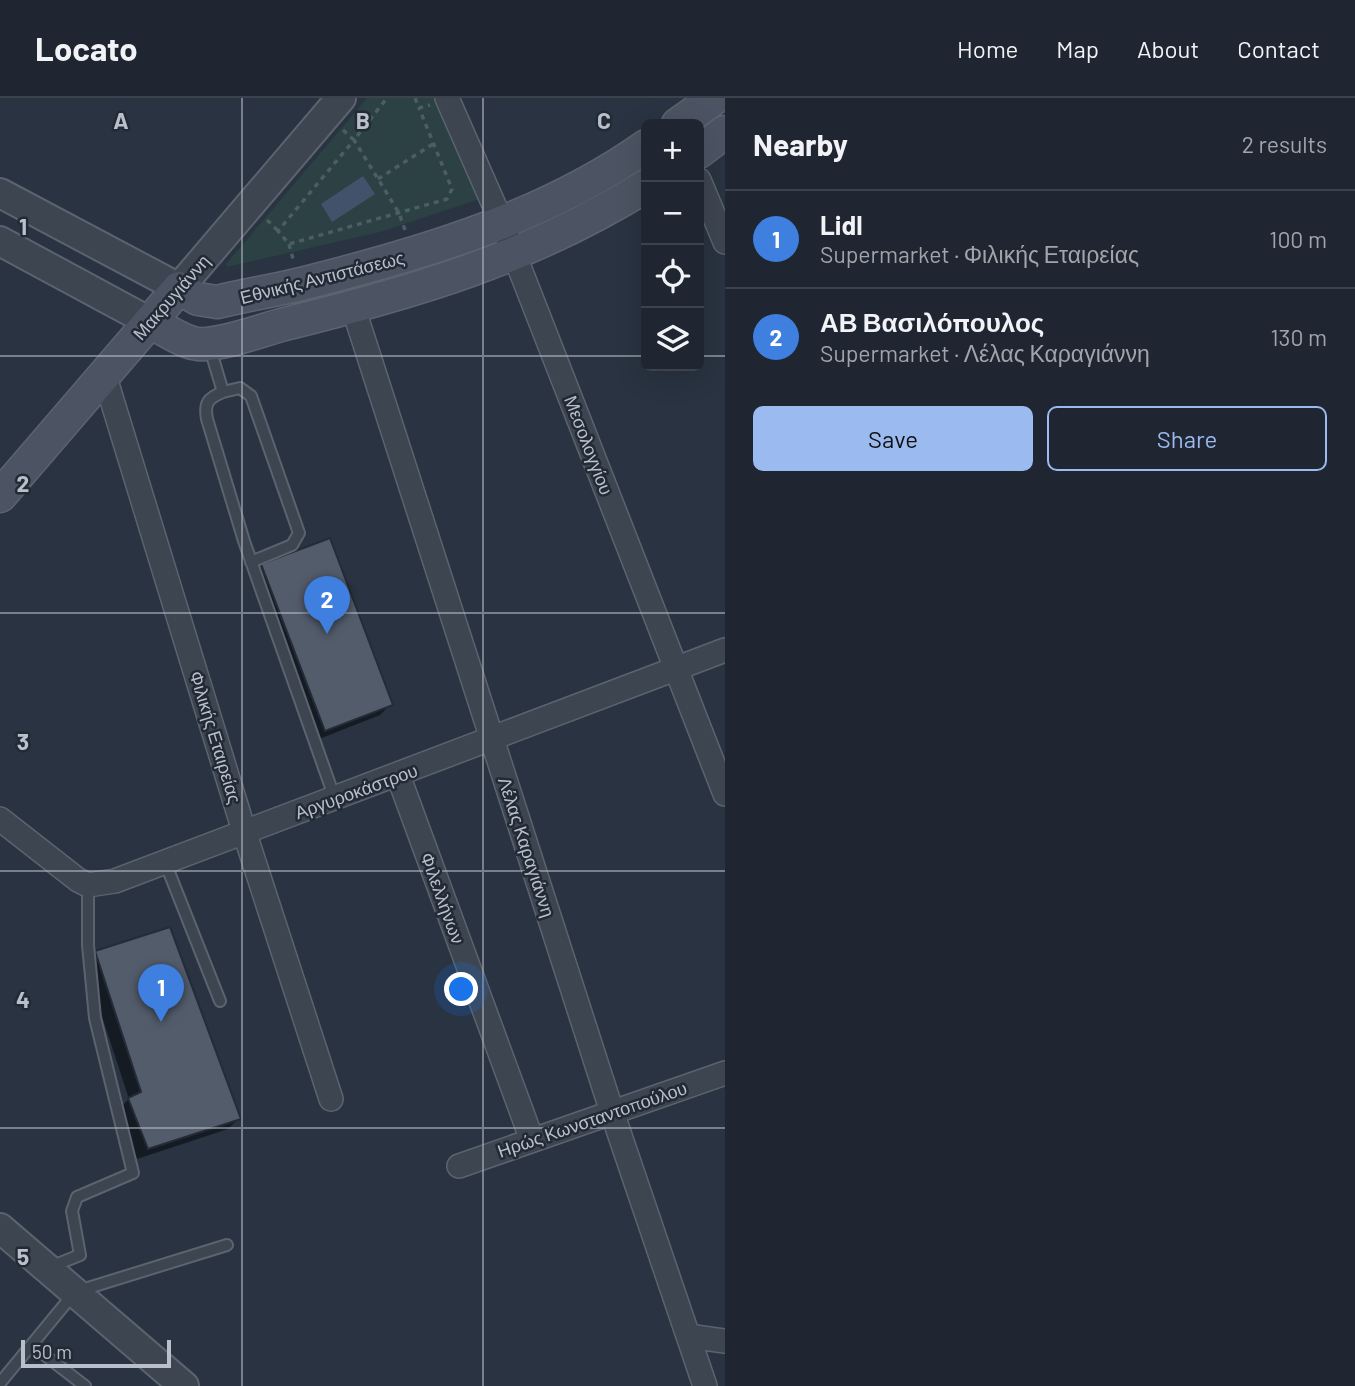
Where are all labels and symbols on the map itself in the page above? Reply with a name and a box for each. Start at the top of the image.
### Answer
text: A [113,106,129,134]
text: B [356,106,370,134]
text: C [597,106,611,134]
text: 1 [19,212,27,240]
street label: Εθνικής Αντιστάσεως [238,246,407,308]
street label: Μακρυγιάννη [128,250,214,344]
street label: Μεσολογγίου [560,392,618,498]
text: 2 [17,469,29,497]
pin: 2 [304,576,350,634]
street label: Φιλικής Εταιρείας [185,668,247,806]
text: 3 [17,727,29,755]
street label: Αργυροκάστρου [292,759,420,823]
street label: Λέλας Καραγιάννη [494,774,560,920]
street label: Φιλελλήνων [416,849,470,947]
pin: 1 [138,964,184,1022]
your location [444,972,478,1006]
text: 4 [16,985,30,1013]
street label: Ηρώς Κωνσταντοπούλου [494,1076,690,1162]
text: 5 [17,1242,29,1270]
scale bar [21,1337,172,1369]

